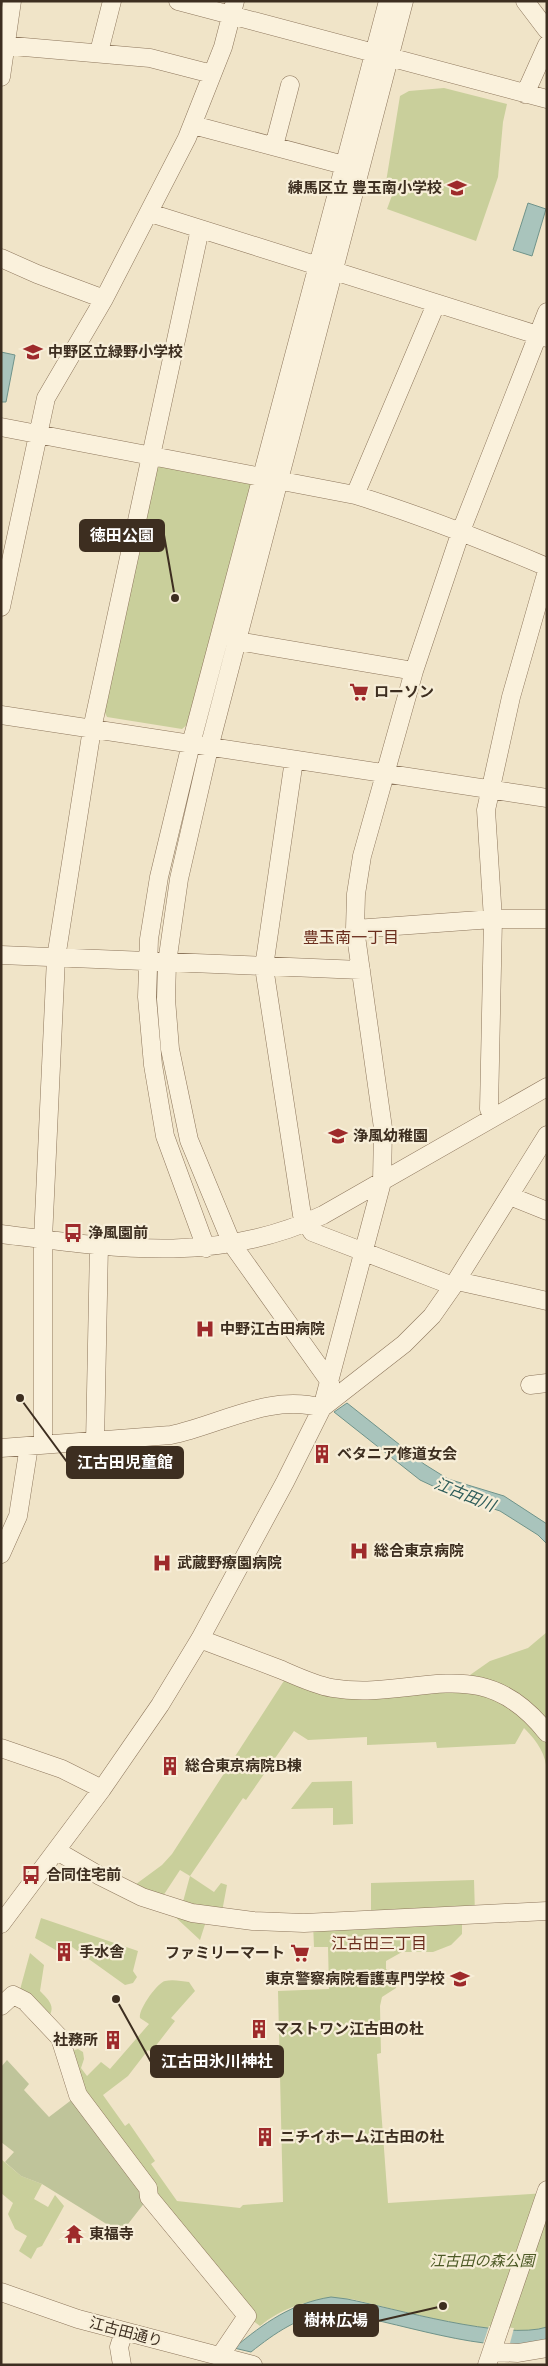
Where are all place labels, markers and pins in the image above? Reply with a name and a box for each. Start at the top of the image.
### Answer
school or university icon: 練馬区立 豊玉南小学校 [446,177,468,199]
place label: 練馬区立 豊玉南小学校 [288,178,442,197]
school or university icon: 中野区立緑野小学校 [22,341,44,363]
place label: 中野区立緑野小学校 [48,342,183,361]
callout: 徳田公園 [80,520,164,551]
supermarket icon: ローソン [348,681,370,703]
place label: ローソン [374,682,434,701]
school or university icon: 浄風幼稚園 [327,1125,349,1147]
place label: 浄風幼稚園 [353,1126,428,1145]
bus stop icon: 浄風園前 [62,1222,84,1244]
place label: 浄風園前 [88,1223,148,1242]
hospital icon: 中野江古田病院 [194,1318,216,1340]
place label: 中野江古田病院 [220,1319,325,1338]
building icon: ベタニア修道女会 [311,1443,333,1465]
place label: ベタニア修道女会 [337,1444,457,1463]
callout: 江古田児童館 [67,1447,183,1478]
hospital icon: 総合東京病院 [348,1540,370,1562]
place label: 総合東京病院 [374,1541,464,1560]
hospital icon: 武蔵野療園病院 [151,1552,173,1574]
place label: 武蔵野療園病院 [177,1553,282,1572]
building icon: 総合東京病院B棟 [159,1755,181,1777]
place label: 総合東京病院B棟 [185,1756,302,1775]
bus stop icon: 合同住宅前 [20,1864,42,1886]
place label: 合同住宅前 [46,1865,121,1884]
building icon: 手水舎 [53,1941,75,1963]
place label: 手水舎 [79,1942,125,1961]
supermarket icon: ファミリーマート [289,1942,311,1964]
place label: ファミリーマート [165,1943,285,1962]
school or university icon: 東京警察病院看護専門学校 [449,1968,471,1990]
place label: 東京警察病院看護専門学校 [265,1969,445,1988]
building icon: マストワン江古田の杜 [248,2018,270,2040]
place label: マストワン江古田の杜 [274,2019,424,2038]
building icon: 社務所 [102,2029,124,2051]
place label: 社務所 [53,2030,98,2049]
callout: 江古田氷川神社 [151,2046,283,2077]
building icon: ニチイホーム江古田の杜 [254,2126,276,2148]
place label: ニチイホーム江古田の杜 [280,2127,445,2146]
temple icon: 東福寺 [63,2223,85,2245]
place label: 東福寺 [89,2224,134,2243]
callout: 樹林広場 [294,2305,378,2336]

